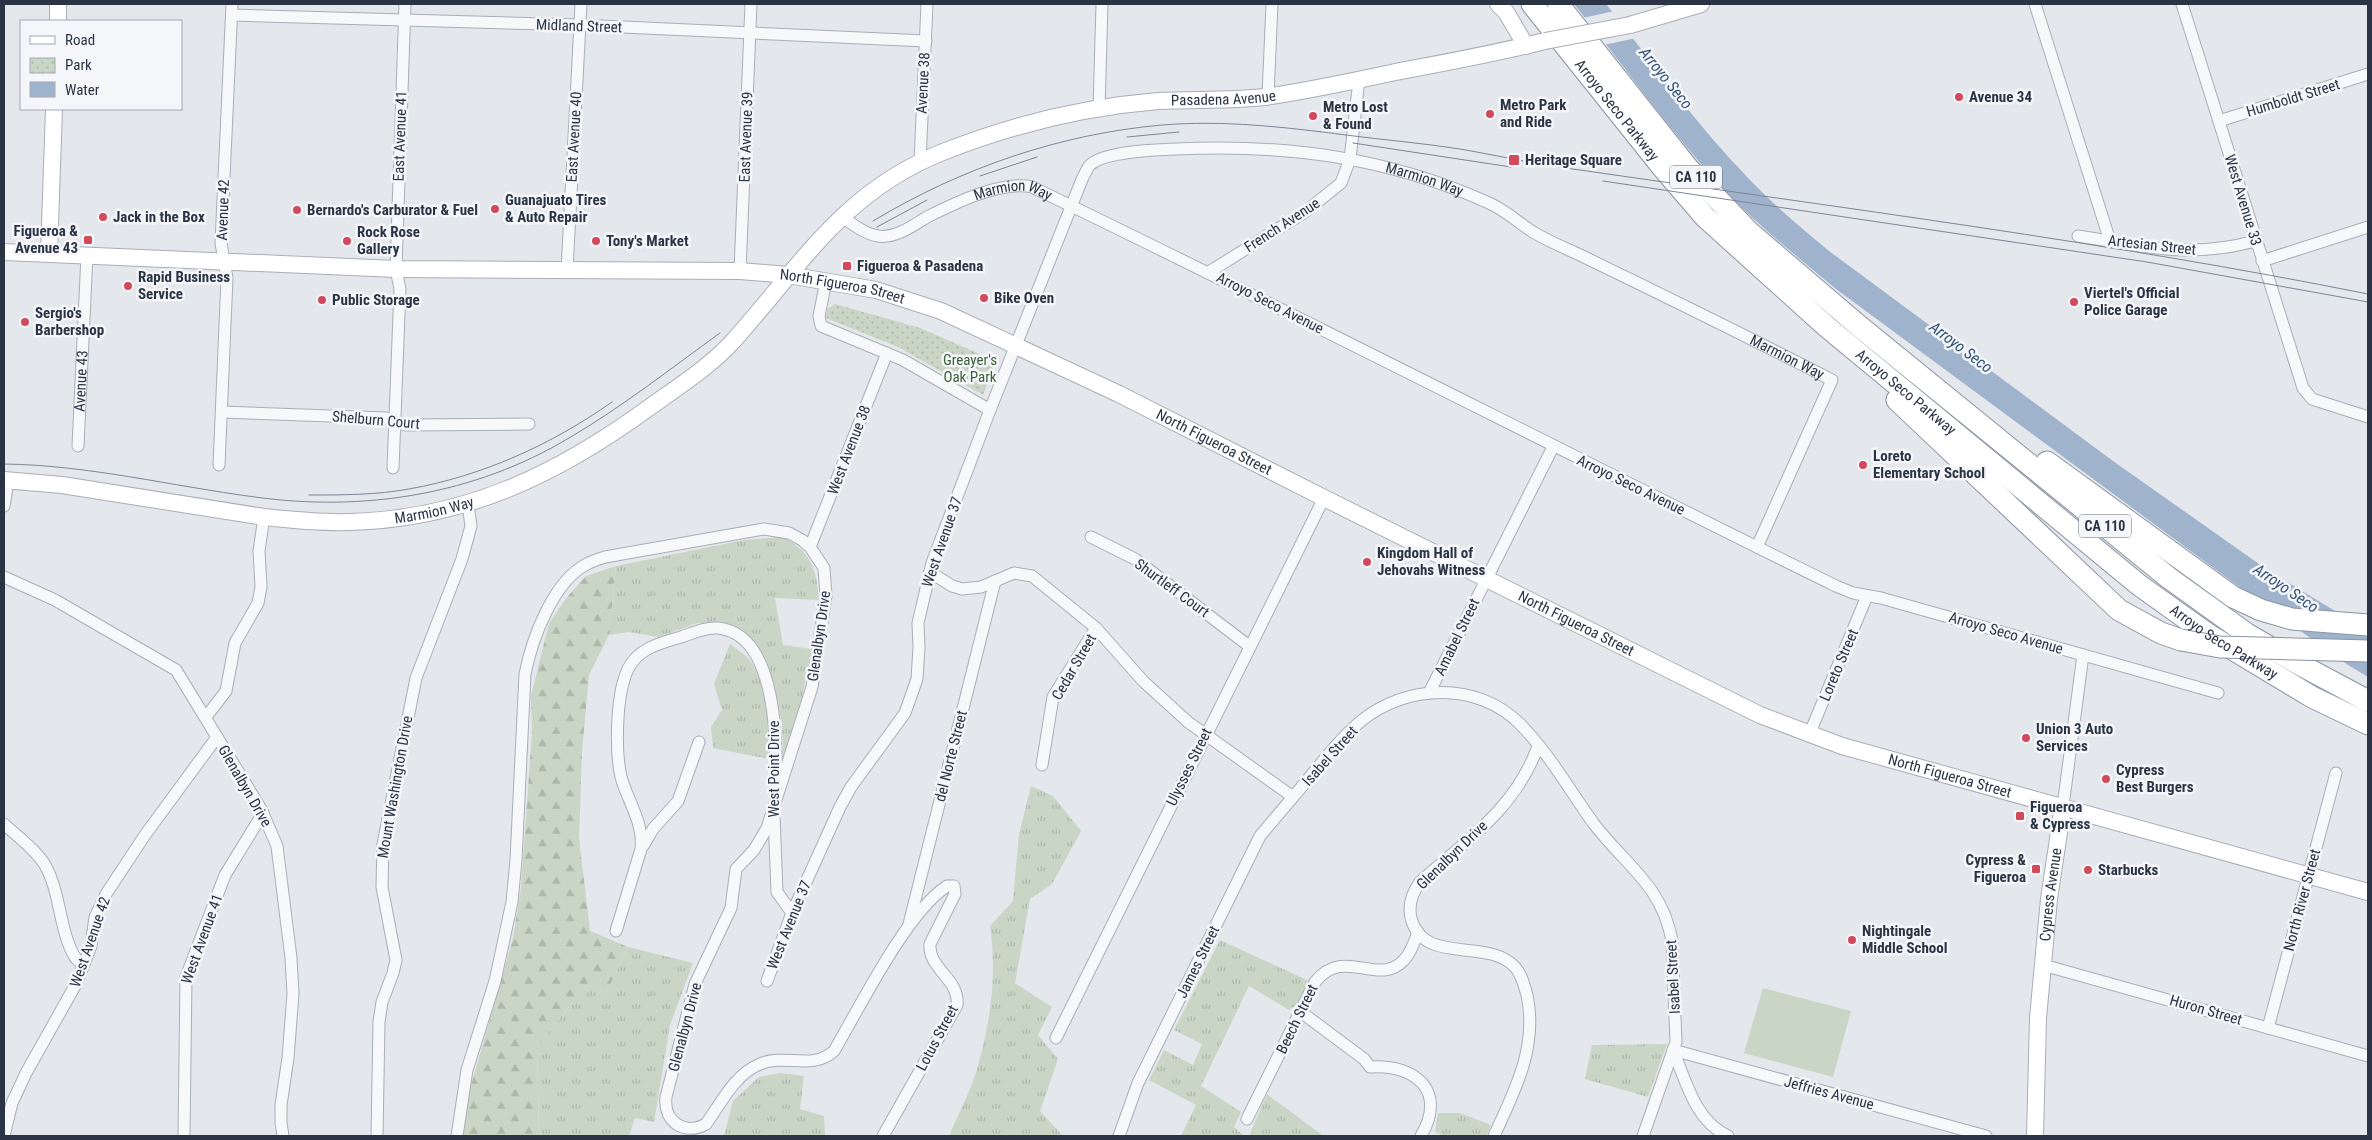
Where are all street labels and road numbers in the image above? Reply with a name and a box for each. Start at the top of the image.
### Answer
street label: Midland Street [536,16,622,36]
street label: Avenue 38 [912,52,934,114]
street label: Arroyo Seco Parkway [1571,56,1663,165]
street label: Humboldt Street [2244,75,2342,121]
street label: Pasadena Avenue [1171,87,1277,109]
street label: East Avenue 41 [389,90,411,182]
street label: East Avenue 40 [563,91,585,183]
street label: East Avenue 39 [735,91,757,183]
street label: West Avenue 33 [2221,152,2265,248]
street label: Marmion Way [1384,158,1466,200]
road number: CA 110 [1670,166,1722,188]
street label: Marmion Way [971,177,1055,204]
street label: Avenue 42 [213,179,233,241]
street label: French Avenue [1241,194,1323,256]
street label: Artesian Street [2107,231,2197,259]
street label: North Figueroa Street [779,265,907,308]
street label: Arroyo Seco Avenue [1213,268,1327,338]
street label: Marmion Way [1747,331,1827,383]
street label: Arroyo Seco Parkway [1852,345,1960,439]
street label: Avenue 43 [71,350,91,412]
street label: West Avenue 38 [824,403,874,497]
street label: North Figueroa Street [1153,405,1275,479]
street label: Shelburn Court [331,407,421,433]
street label: Arroyo Seco Avenue [1574,451,1688,519]
street label: Marmion Way [393,493,476,528]
street label: West Avenue 37 [918,494,966,590]
road number: CA 110 [2079,514,2131,538]
street label: Shurtleff Court [1131,555,1213,621]
street label: North Figueroa Street [1515,587,1637,660]
street label: Glenalbyn Drive [804,589,834,683]
street label: Amabel Street [1431,595,1483,679]
street label: Arroyo Seco Parkway [2166,601,2281,683]
street label: Arroyo Seco Avenue [1947,608,2065,658]
street label: Loreto Street [1816,626,1862,704]
street label: Cedar Street [1048,631,1100,703]
street label: del Norte Street [931,709,971,803]
street label: Mount Washington Drive [374,714,416,860]
street label: West Point Drive [765,720,783,818]
street label: Isabel Street [1298,722,1362,790]
street label: Ulysses Street [1162,725,1216,809]
street label: Glenalbyn Drive [214,742,276,830]
street label: North Figueroa Street [1886,750,2013,802]
street label: Glenalbyn Drive [1413,817,1491,893]
street label: Cypress Avenue [2036,847,2066,942]
street label: North River Street [2280,847,2324,953]
street label: West Avenue 37 [763,878,815,972]
street label: West Avenue 41 [177,892,227,986]
street label: West Avenue 42 [66,894,114,990]
street label: James Street [1173,923,1223,1001]
street label: Isabel Street [1662,939,1684,1015]
street label: Glenalbyn Drive [664,981,706,1073]
street label: Beech Street [1272,981,1322,1057]
street label: Huron Street [2168,991,2244,1029]
street label: Lotus Street [912,1002,962,1074]
street label: Jeffries Avenue [1782,1072,1876,1114]

